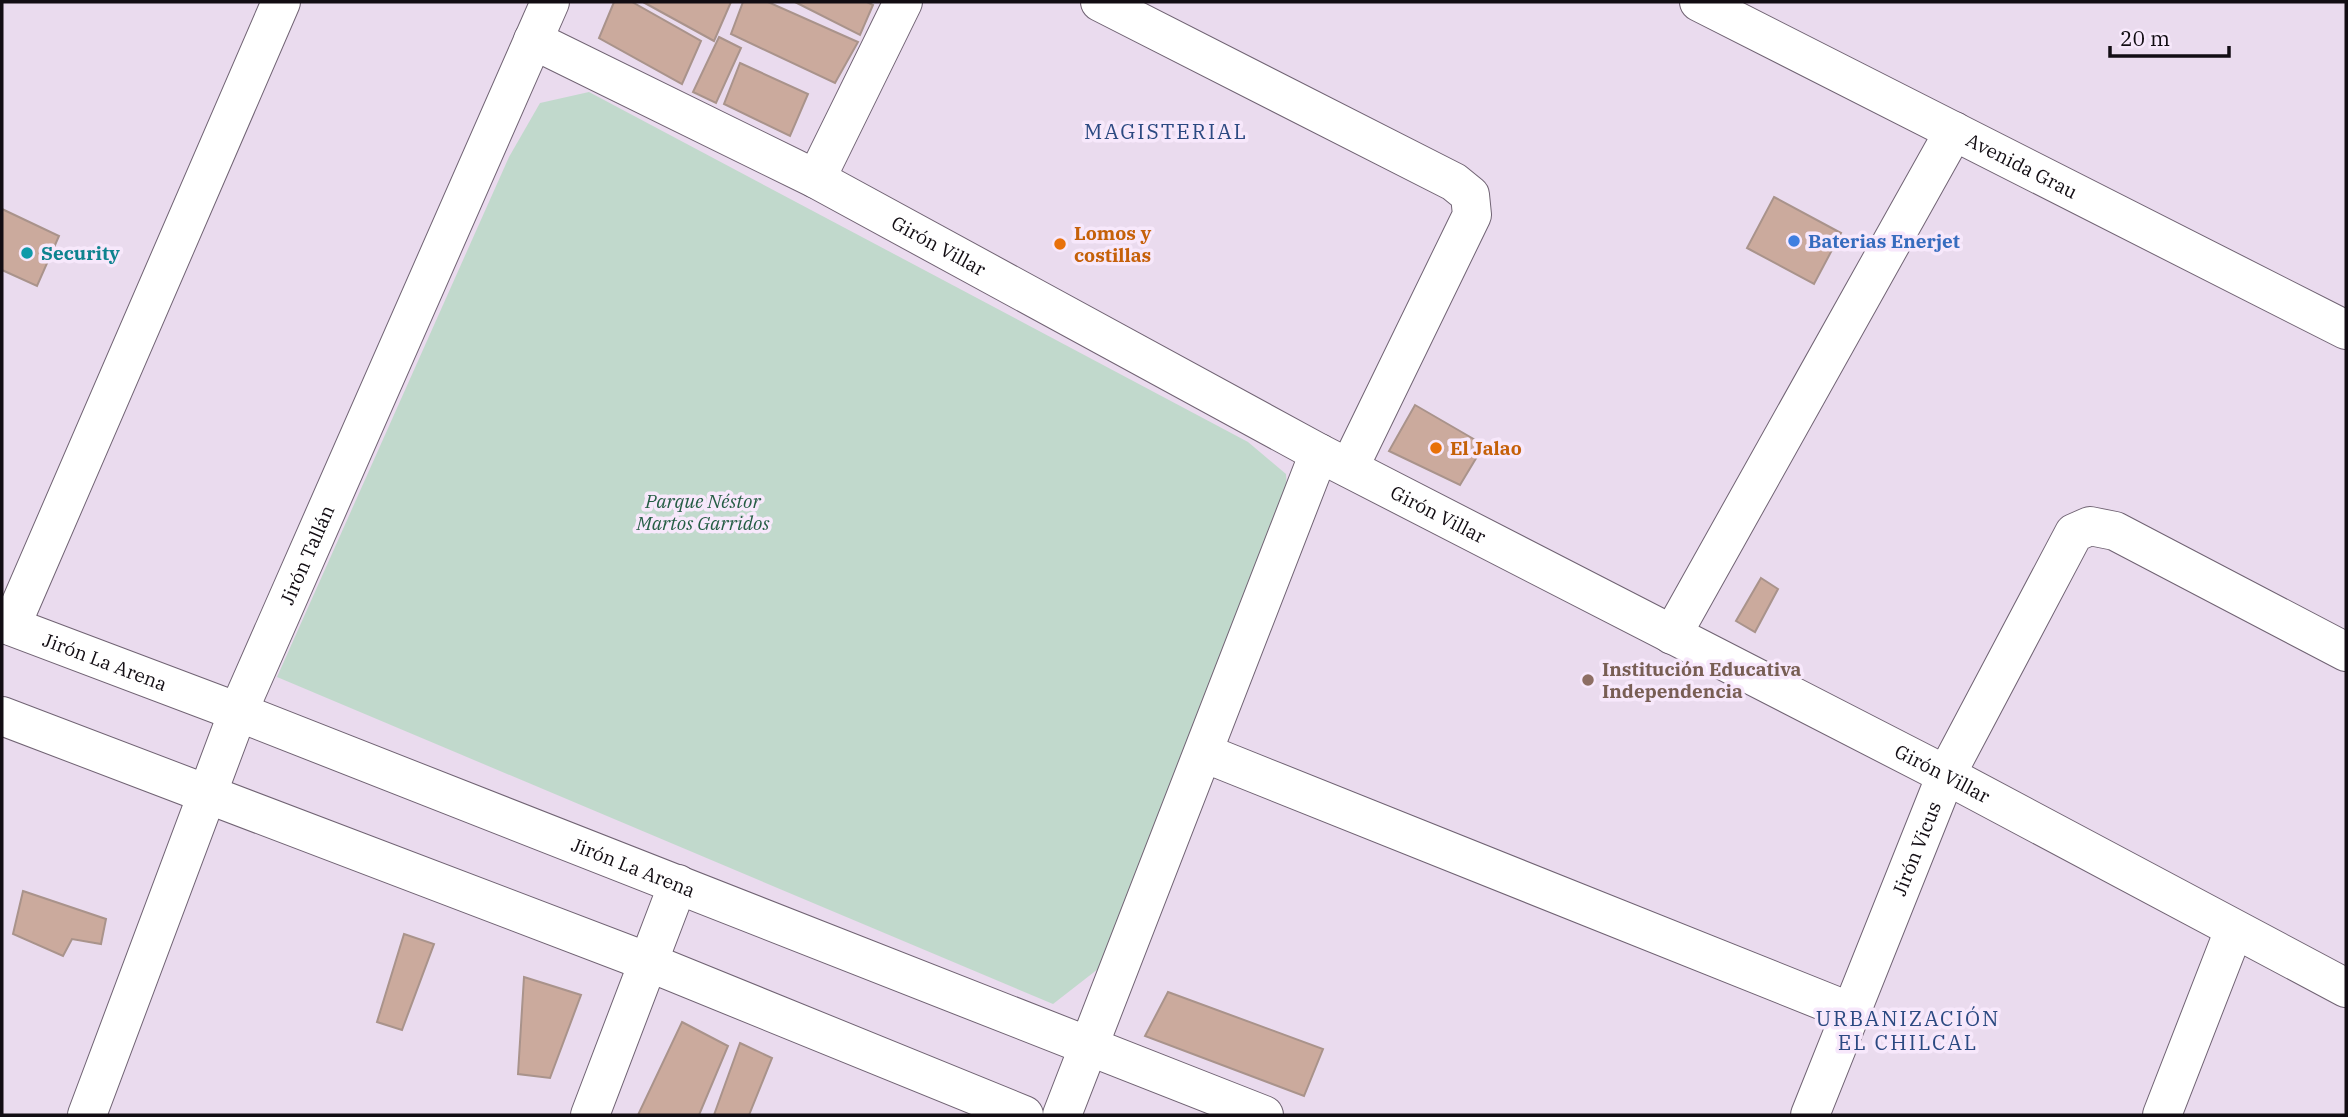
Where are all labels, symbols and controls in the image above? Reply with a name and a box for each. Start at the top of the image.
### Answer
scale bar [2110,14,2229,58]
text: 20 m [2120,24,2170,52]
district label: MAGISTERIAL [1084,117,1248,145]
street label: Avenida Grau [1962,128,2082,204]
street label: Girón Villar [887,210,991,281]
place label: Lomos y costillas [1074,221,1151,267]
place label: Baterias Enerjet [1808,229,1960,253]
marker: Baterias Enerjet [1786,233,1802,249]
marker: Lomos y costillas [1052,236,1068,252]
place label: Security [41,241,120,265]
marker: Security [19,245,35,261]
place label: El Jalao [1450,436,1522,460]
marker: El Jalao [1428,440,1444,456]
street label: Girón Villar [1386,480,1490,549]
park label: Parque Néstor Martos Garridos [635,489,770,535]
street label: Jirón Tallán [275,501,339,608]
street label: Jirón La Arena [40,628,170,696]
place label: Institución Educativa Independencia [1602,657,1802,703]
marker: Institución Educativa Independencia [1580,672,1596,688]
street label: Girón Villar [1891,739,1995,808]
street label: Jirón Vicus [1887,798,1946,899]
street label: Jirón La Arena [568,832,699,902]
district label: URBANIZACIÓN EL CHILCAL [1816,1004,2000,1056]

